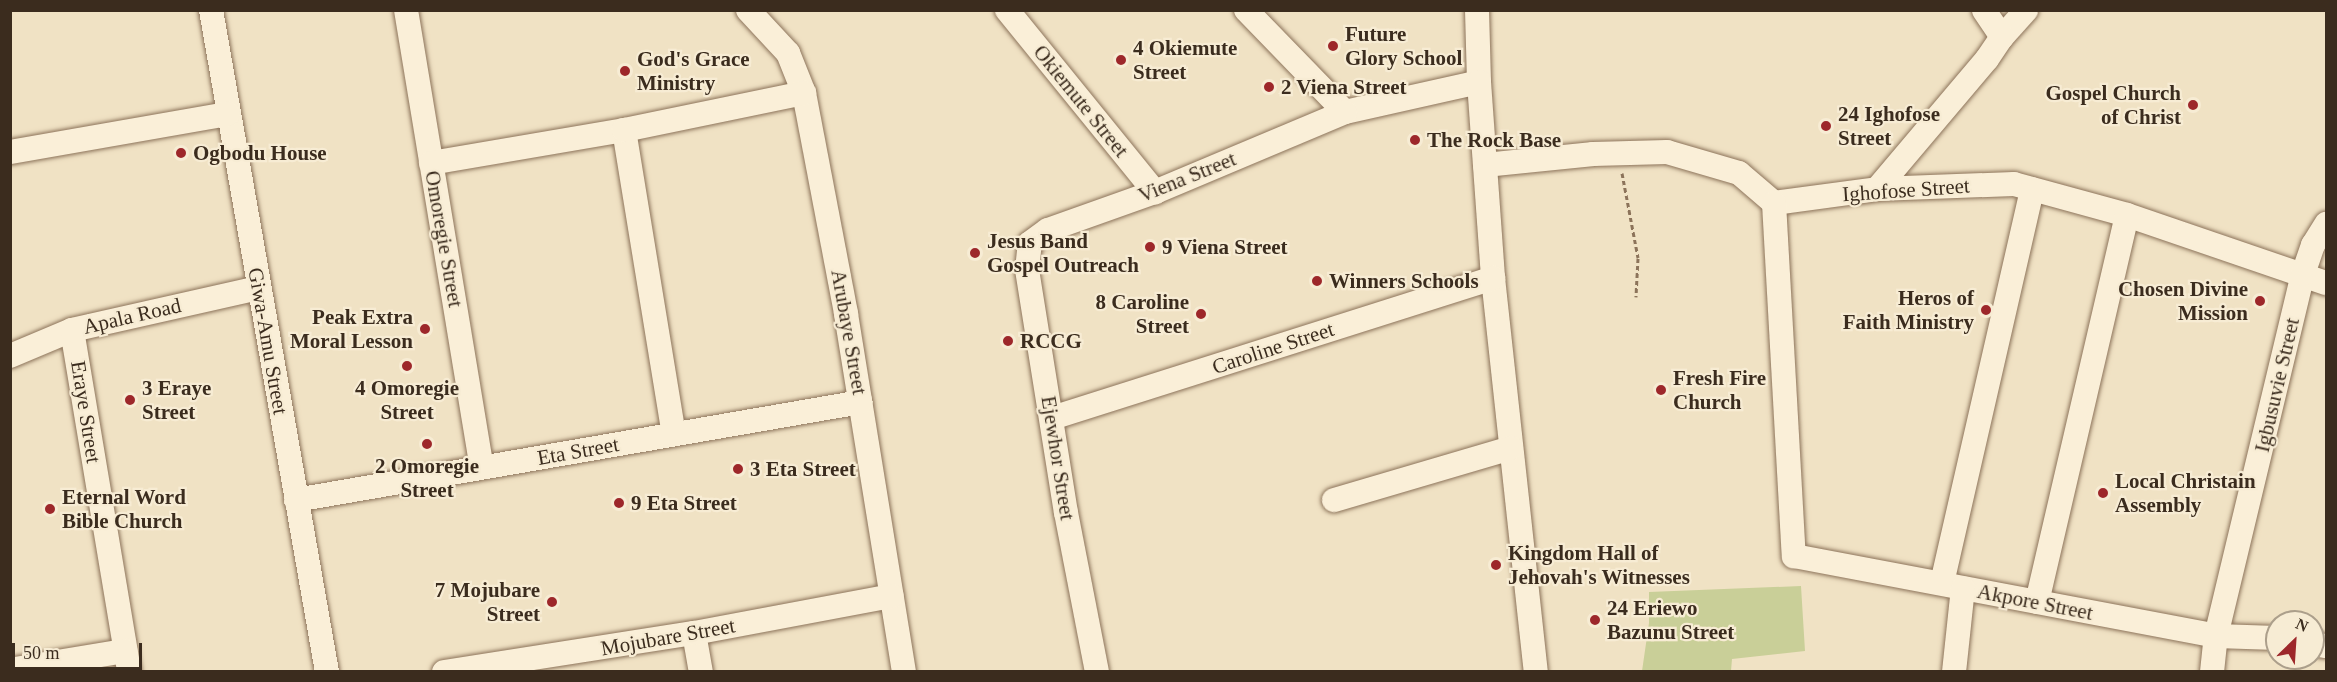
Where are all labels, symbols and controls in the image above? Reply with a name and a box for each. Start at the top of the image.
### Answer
place label: Future Glory School [1345,21,1462,71]
place label: 4 Okiemute Street [1133,35,1237,85]
marker: Future Glory School [1326,39,1340,53]
street label: Okiemute Street [1028,40,1134,162]
place label: God's Grace Ministry [637,46,750,96]
marker: 4 Okiemute Street [1114,53,1128,67]
marker: God's Grace Ministry [618,64,632,78]
place label: 2 Viena Street [1281,74,1407,100]
marker: 2 Viena Street [1262,80,1276,94]
place label: Gospel Church of Christ [2045,80,2181,130]
marker: Gospel Church of Christ [2186,98,2200,112]
place label: 24 Ighofose Street [1838,101,1940,151]
marker: 24 Ighofose Street [1819,119,1833,133]
place label: The Rock Base [1427,127,1561,153]
marker: The Rock Base [1408,133,1422,147]
place label: Ogbodu House [193,140,327,166]
marker: Ogbodu House [174,146,188,160]
street label: Viena Street [1134,146,1240,208]
street label: Omoregie Street [420,169,468,309]
street label: Ighofose Street [1841,173,1971,207]
place label: Jesus Band Gospel Outreach [987,228,1139,278]
place label: 9 Viena Street [1162,234,1288,260]
marker: 9 Viena Street [1143,240,1157,254]
marker: Jesus Band Gospel Outreach [968,246,982,260]
street label: Giwa-Amu Street [243,266,293,416]
street label: Arubaye Street [826,268,872,396]
place label: Winners Schools [1329,268,1479,294]
marker: Winners Schools [1310,274,1324,288]
place label: Chosen Divine Mission [2118,276,2248,326]
place label: Heros of Faith Ministry [1843,285,1974,335]
place label: 8 Caroline Street [1095,289,1189,339]
street label: Apala Road [81,293,183,339]
marker: Chosen Divine Mission [2253,294,2267,308]
marker: Heros of Faith Ministry [1979,303,1993,317]
place label: Peak Extra Moral Lesson [290,304,413,354]
marker: 8 Caroline Street [1194,307,1208,321]
street label: Igbusuvie Street [2249,315,2305,455]
street label: Caroline Street [1209,316,1337,380]
marker: Peak Extra Moral Lesson [418,322,432,336]
place label: RCCG [1020,328,1082,354]
marker: RCCG [1001,334,1015,348]
street label: Eraye Street [65,359,107,465]
marker: 4 Omoregie Street [400,359,414,373]
place label: Fresh Fire Church [1673,365,1766,415]
place label: 3 Eraye Street [142,375,211,425]
place label: 4 Omoregie Street [355,375,459,425]
marker: Fresh Fire Church [1654,383,1668,397]
marker: 3 Eraye Street [123,393,137,407]
street label: Ejewhor Street [1036,394,1080,522]
street label: Eta Street [535,431,621,471]
marker: 2 Omoregie Street [420,437,434,451]
place label: 2 Omoregie Street [375,453,479,503]
place label: 3 Eta Street [750,456,856,482]
marker: 3 Eta Street [731,462,745,476]
place label: Local Christain Assembly [2115,468,2256,518]
place label: Eternal Word Bible Church [62,484,186,534]
marker: Local Christain Assembly [2096,486,2110,500]
place label: 9 Eta Street [631,490,737,516]
marker: 9 Eta Street [612,496,626,510]
marker: Eternal Word Bible Church [43,502,57,516]
place label: Kingdom Hall of Jehovah's Witnesses [1508,540,1690,590]
marker: Kingdom Hall of Jehovah's Witnesses [1489,558,1503,572]
place label: 7 Mojubare Street [435,577,540,627]
street label: Akpore Street [1975,578,2095,626]
marker: 7 Mojubare Street [545,595,559,609]
place label: 24 Eriewo Bazunu Street [1607,595,1734,645]
north arrow [2265,610,2325,670]
street label: Mojubare Street [599,613,737,661]
marker: 24 Eriewo Bazunu Street [1588,613,1602,627]
text: N [2293,615,2311,635]
scale bar [15,631,146,669]
text: 50 m [23,643,60,663]

